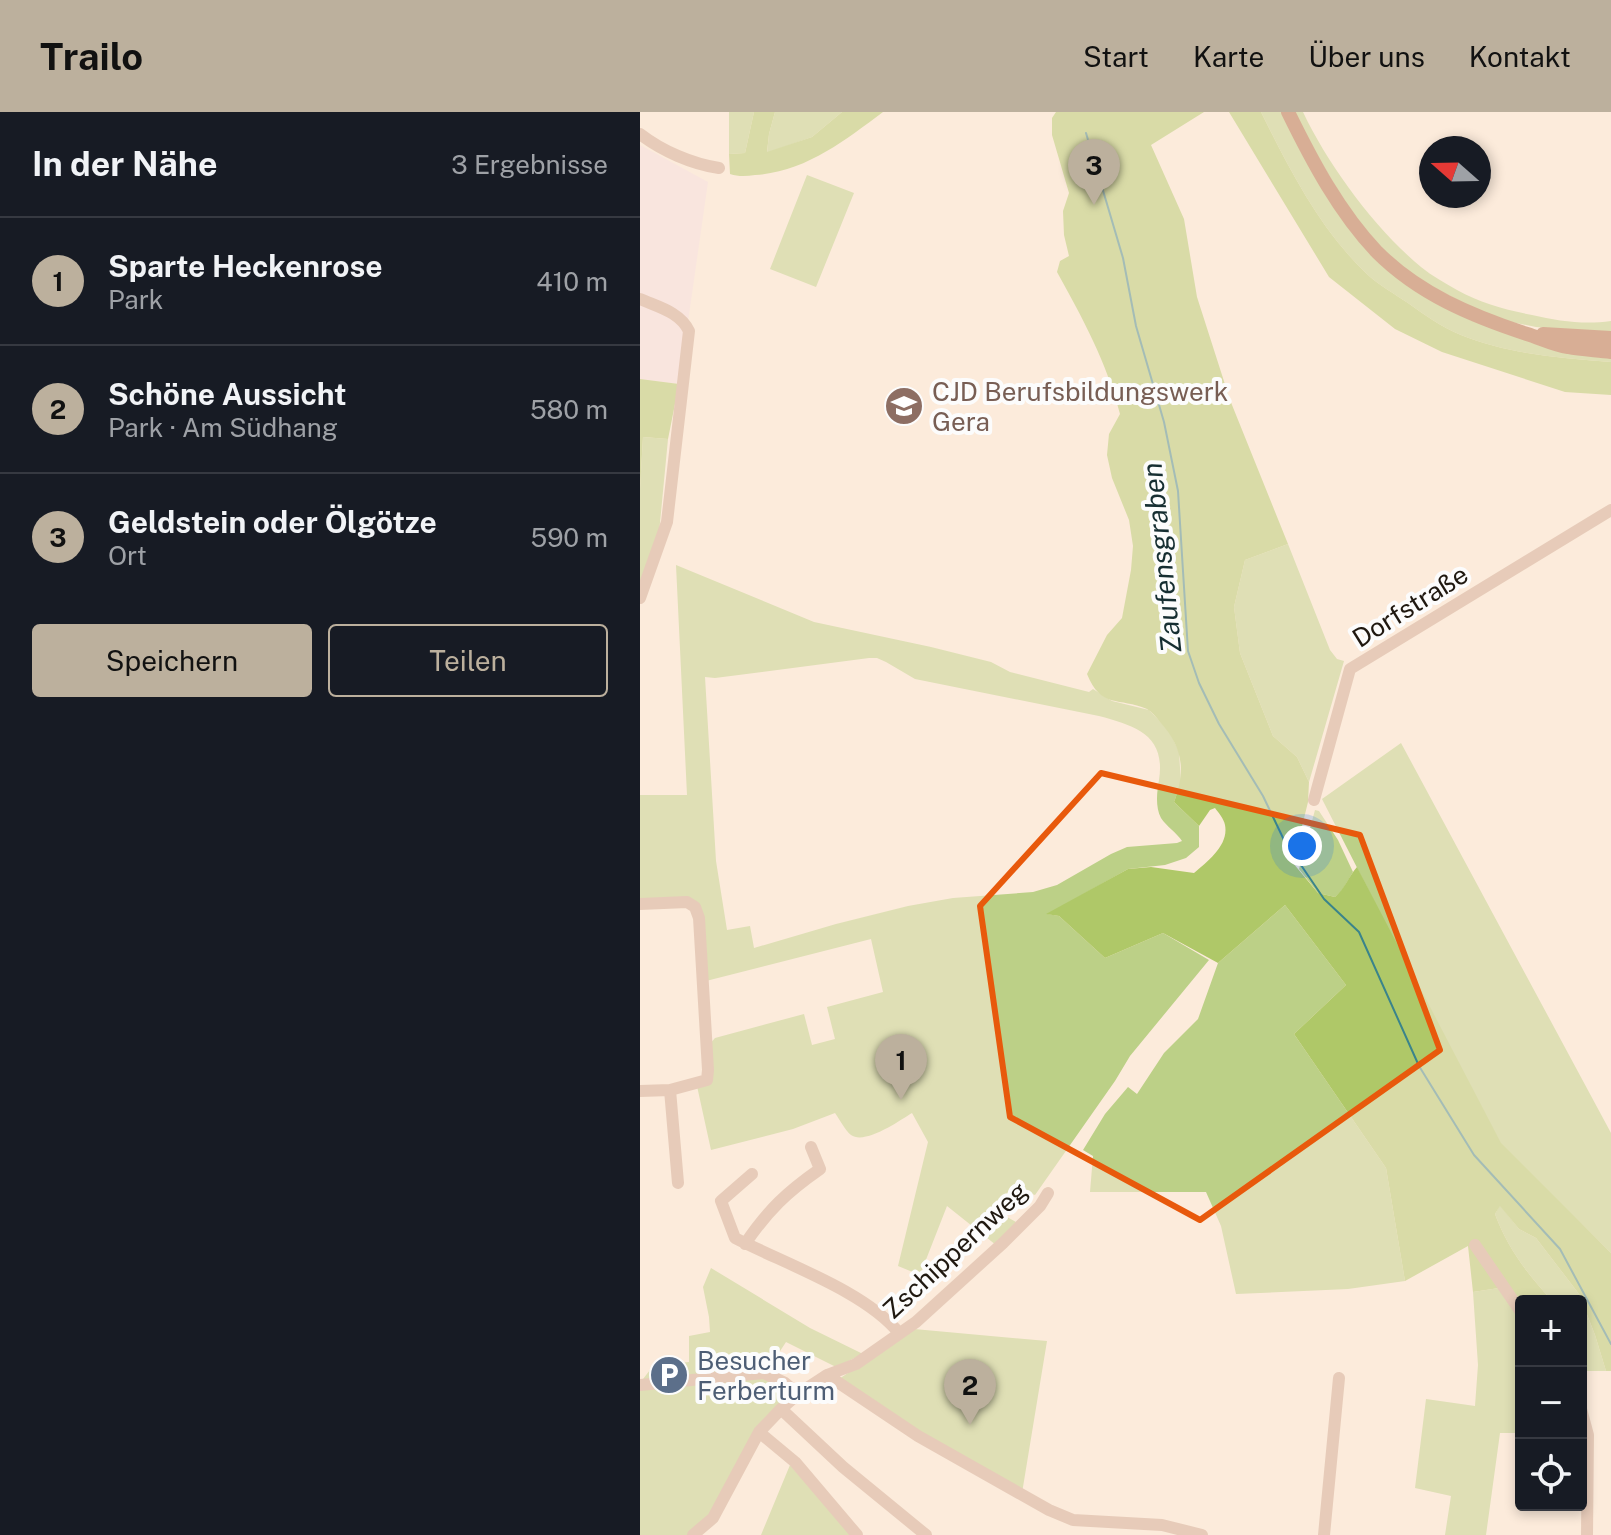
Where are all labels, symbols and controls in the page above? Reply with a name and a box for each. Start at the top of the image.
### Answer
text: Trailo [40,34,143,79]
text: Start [1083,40,1149,73]
text: Karte [1193,40,1264,73]
text: Über uns [1308,40,1425,73]
text: Kontakt [1469,40,1571,73]
north arrow [1419,136,1491,208]
pin: 3 [1068,139,1120,205]
text: In der Nähe [32,144,218,184]
text: 3 Ergebnisse [451,149,608,180]
text: Sparte Heckenrose [108,248,383,284]
text: 1 [52,266,64,297]
text: 410 m [536,266,608,297]
text: Park [108,284,163,315]
text: Schöne Aussicht [108,376,347,412]
place label: CJD Berufsbildungswerk Gera [932,376,1228,437]
school or university icon: CJD Berufsbildungswerk Gera [883,385,925,427]
text: 2 [50,394,66,425]
text: 580 m [530,394,608,425]
text: Park · Am Südhang [108,412,338,443]
water label: Zaufensgraben [1135,461,1187,655]
text: Geldstein oder Ölgötze [108,504,437,540]
text: 3 [49,522,67,553]
text: 590 m [531,522,608,553]
text: Ort [108,540,147,571]
street label: Dorfstraße [1347,558,1473,654]
button: Speichern [32,624,312,697]
button: Teilen [328,624,608,697]
your location [1282,826,1322,866]
pin: 1 [875,1034,927,1100]
street label: Zschippernweg [876,1175,1034,1325]
map controls [1515,1295,1587,1511]
button: + [1515,1295,1587,1367]
place label: Besucher Ferberturm [697,1345,835,1406]
parking icon: Besucher Ferberturm [648,1354,690,1396]
pin: 2 [944,1359,996,1425]
button: − [1515,1367,1587,1439]
button: locate [1515,1439,1587,1511]

